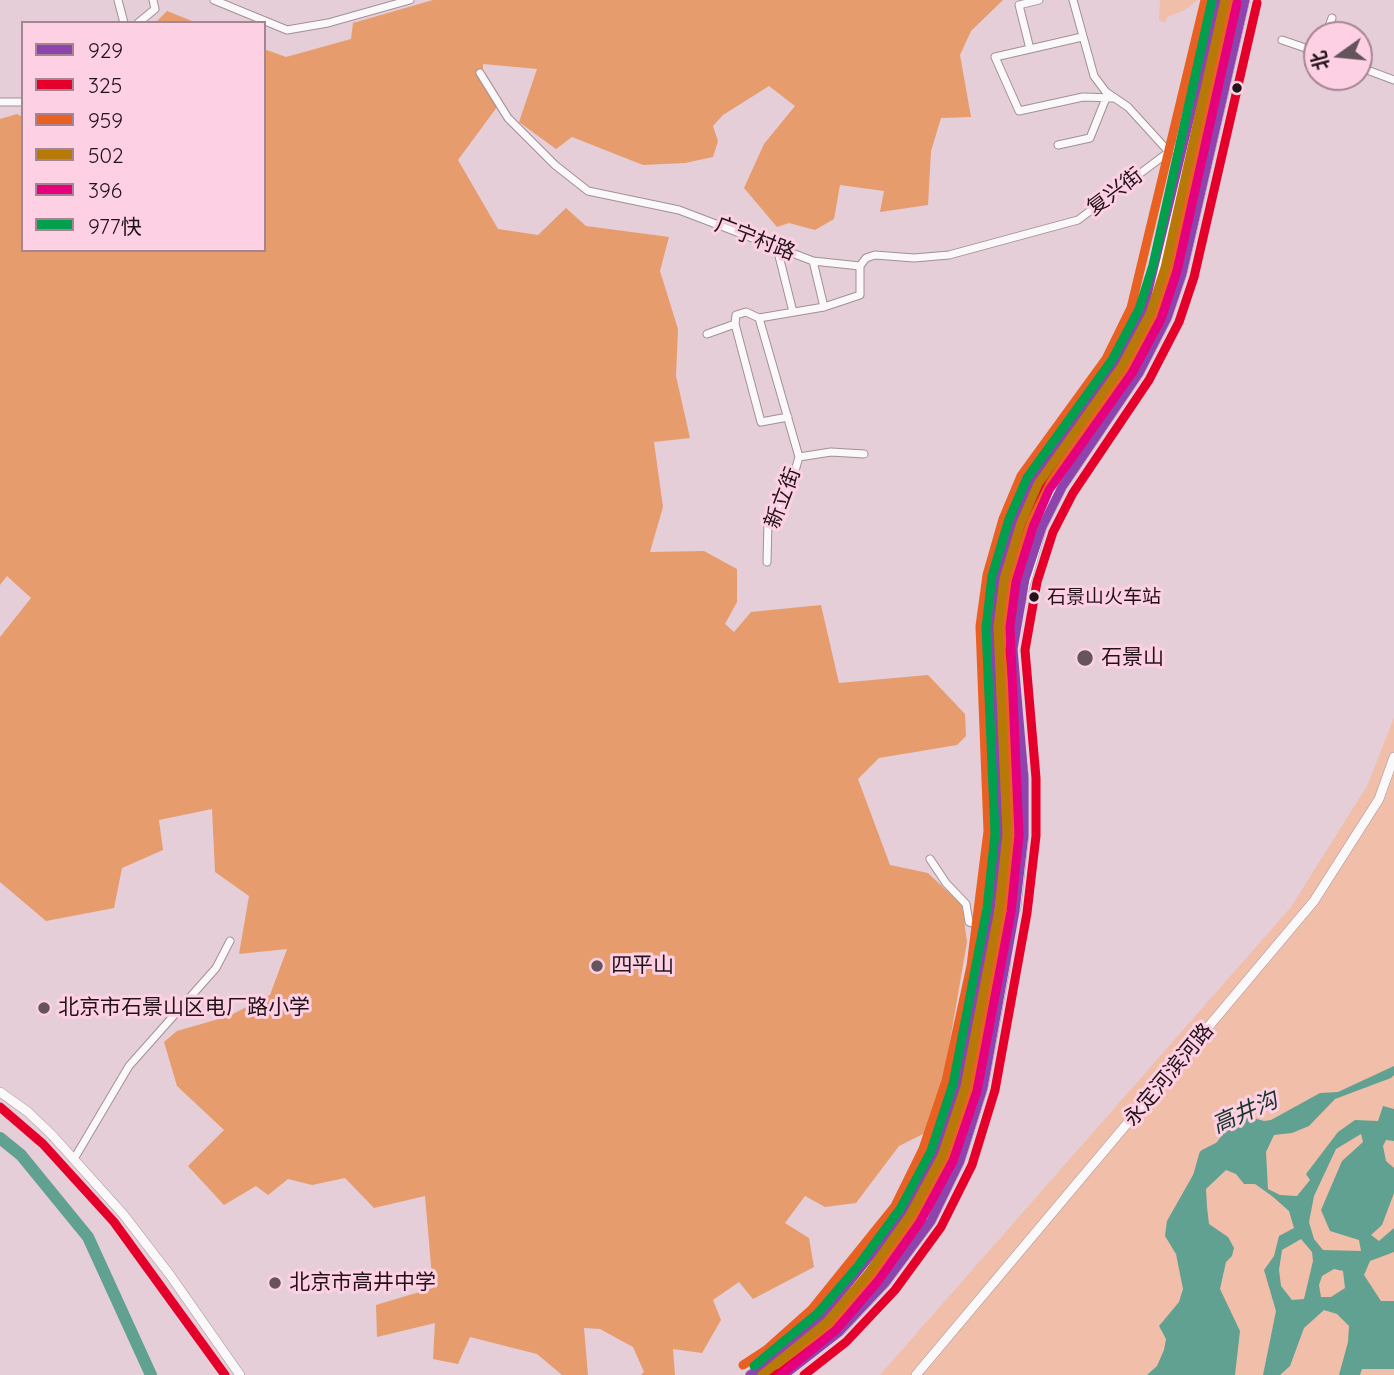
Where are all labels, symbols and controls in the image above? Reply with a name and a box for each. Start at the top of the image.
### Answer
legend [21,21,266,252]
north arrow [1303,21,1373,91]
text: 929 [88,37,123,63]
text: 北 [1306,49,1334,73]
text: 325 [88,72,122,98]
unlabelled marker [1230,81,1244,95]
text: 959 [88,107,123,133]
text: 502 [88,142,124,168]
street label: 复兴街 [1082,163,1148,221]
text: 396 [88,177,122,203]
street label: 广宁村路 [711,212,799,266]
text: 977快 [88,213,142,239]
street label: 新立街 [760,464,806,532]
place label: 石景山火车站 [1047,586,1161,608]
marker: 石景山火车站 [1027,590,1041,604]
place label: 石景山 [1101,645,1164,671]
marker: 石景山 [1075,648,1095,668]
place label: 四平山 [611,953,674,979]
marker: 四平山 [589,958,605,974]
place label: 北京市石景山区电厂路小学 [58,995,310,1021]
marker: 北京市石景山区电厂路小学 [36,1000,52,1016]
street label: 永定河滨河路 [1119,1019,1219,1131]
water label: 高井沟 [1208,1086,1282,1140]
place label: 北京市高井中学 [289,1270,436,1296]
marker: 北京市高井中学 [267,1275,283,1291]

